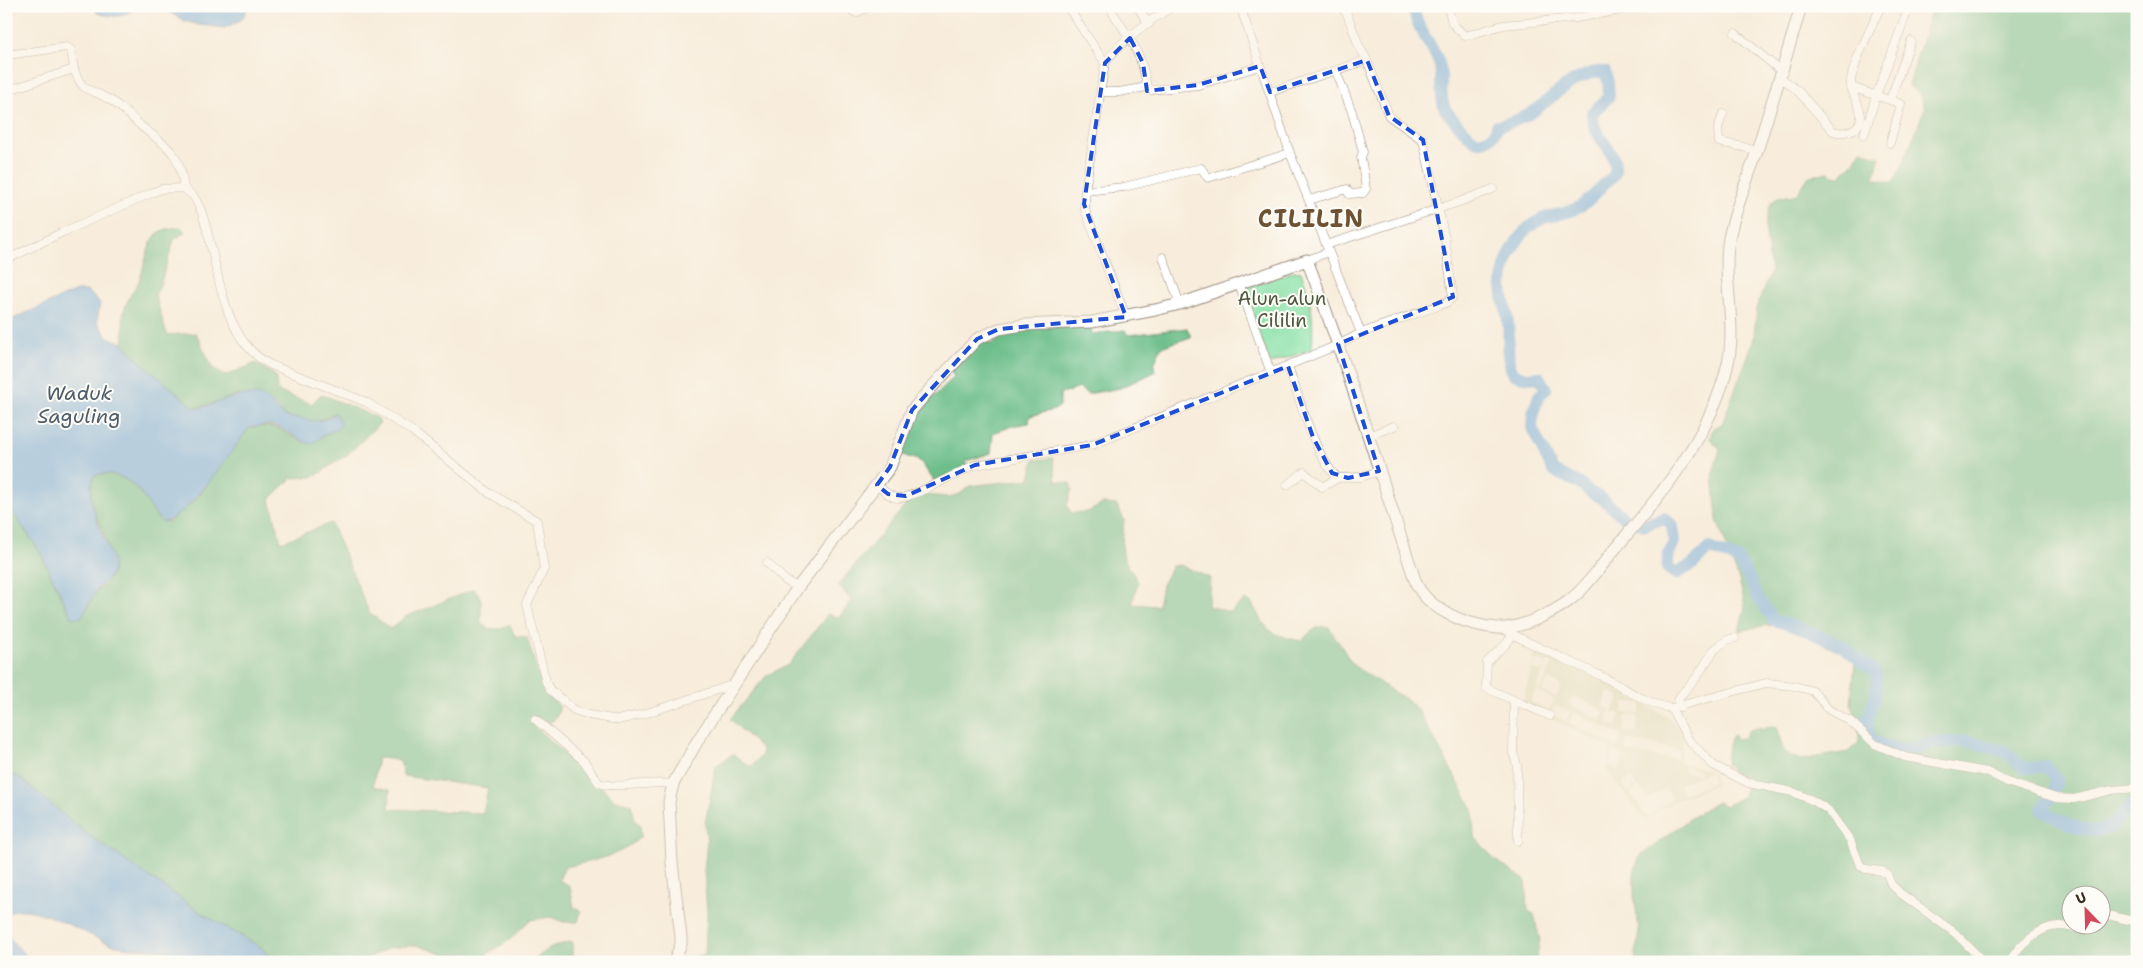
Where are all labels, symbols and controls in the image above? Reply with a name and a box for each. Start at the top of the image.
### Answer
district label: CILILIN [1258,203,1364,235]
park label: Alun-alun Cililin [1238,286,1326,333]
water label: Waduk Saguling [38,380,120,429]
north arrow [2060,886,2110,936]
text: U [2073,888,2089,908]

